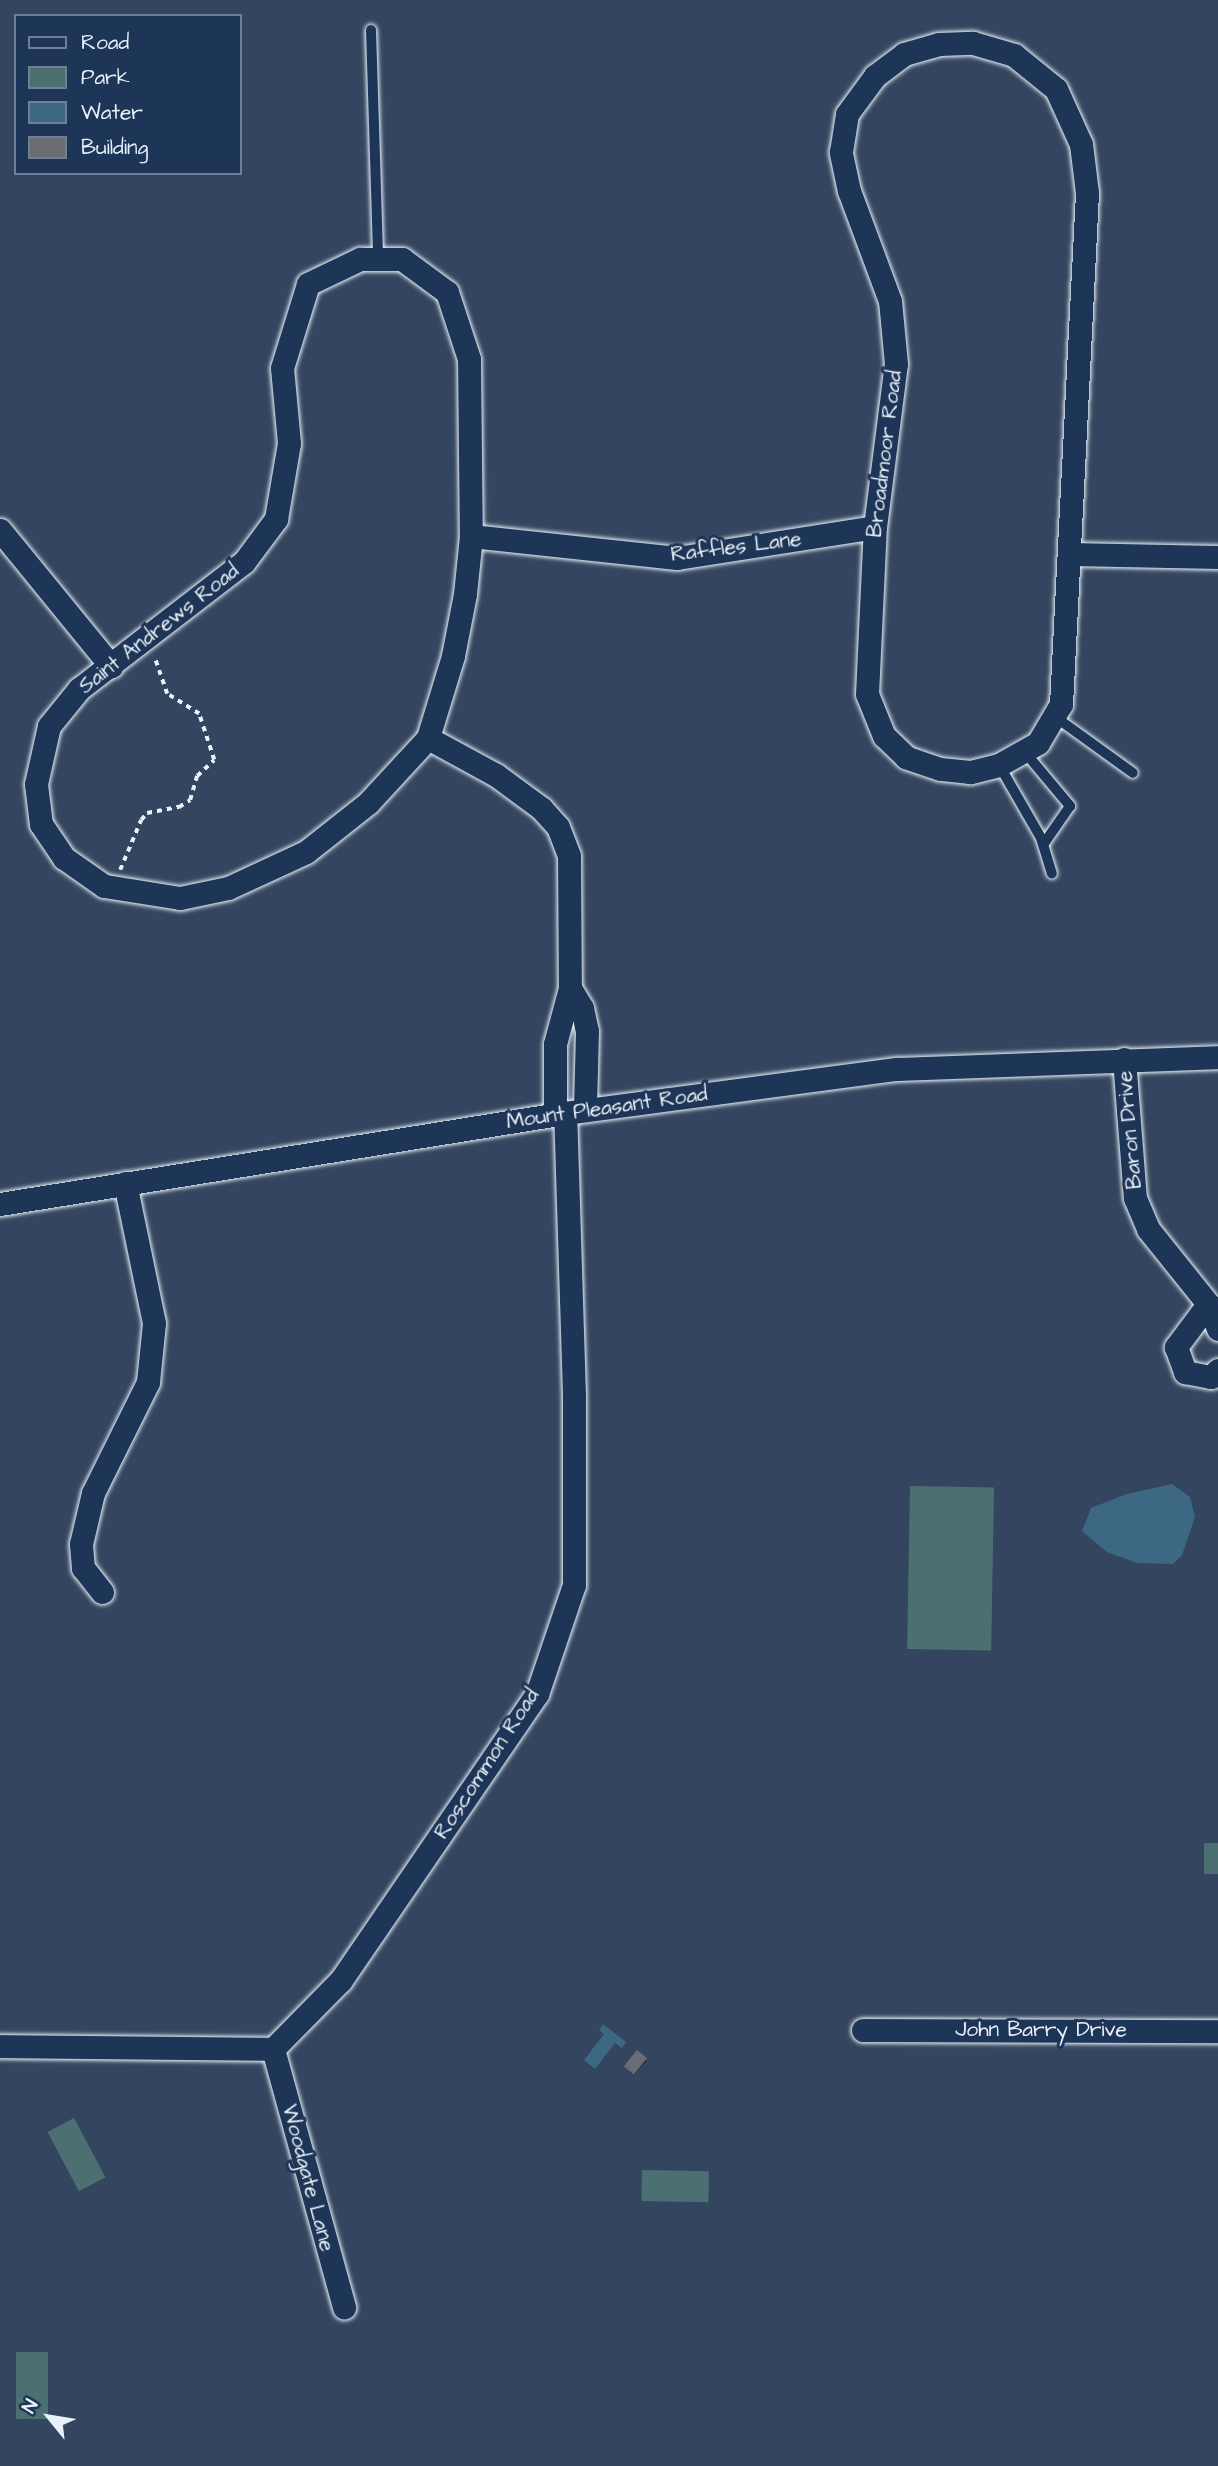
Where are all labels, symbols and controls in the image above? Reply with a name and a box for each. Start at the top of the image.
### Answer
legend [14,14,242,175]
text: Road [81,28,129,57]
text: Park [81,63,130,92]
text: Water [81,98,143,127]
text: Building [81,133,148,162]
street label: Broadmoor Road [862,369,908,539]
street label: Raffles Lane [669,526,803,568]
street label: Saint Andrews Road [74,559,244,699]
street label: Baron Drive [1112,1070,1148,1190]
street label: Mount Pleasant Road [505,1081,709,1135]
street label: Roscommon Road [429,1684,545,1844]
street label: John Barry Drive [955,2017,1127,2043]
street label: Woodgate Lane [276,2102,340,2254]
north arrow [14,2382,84,2452]
text: N [16,2394,45,2418]

